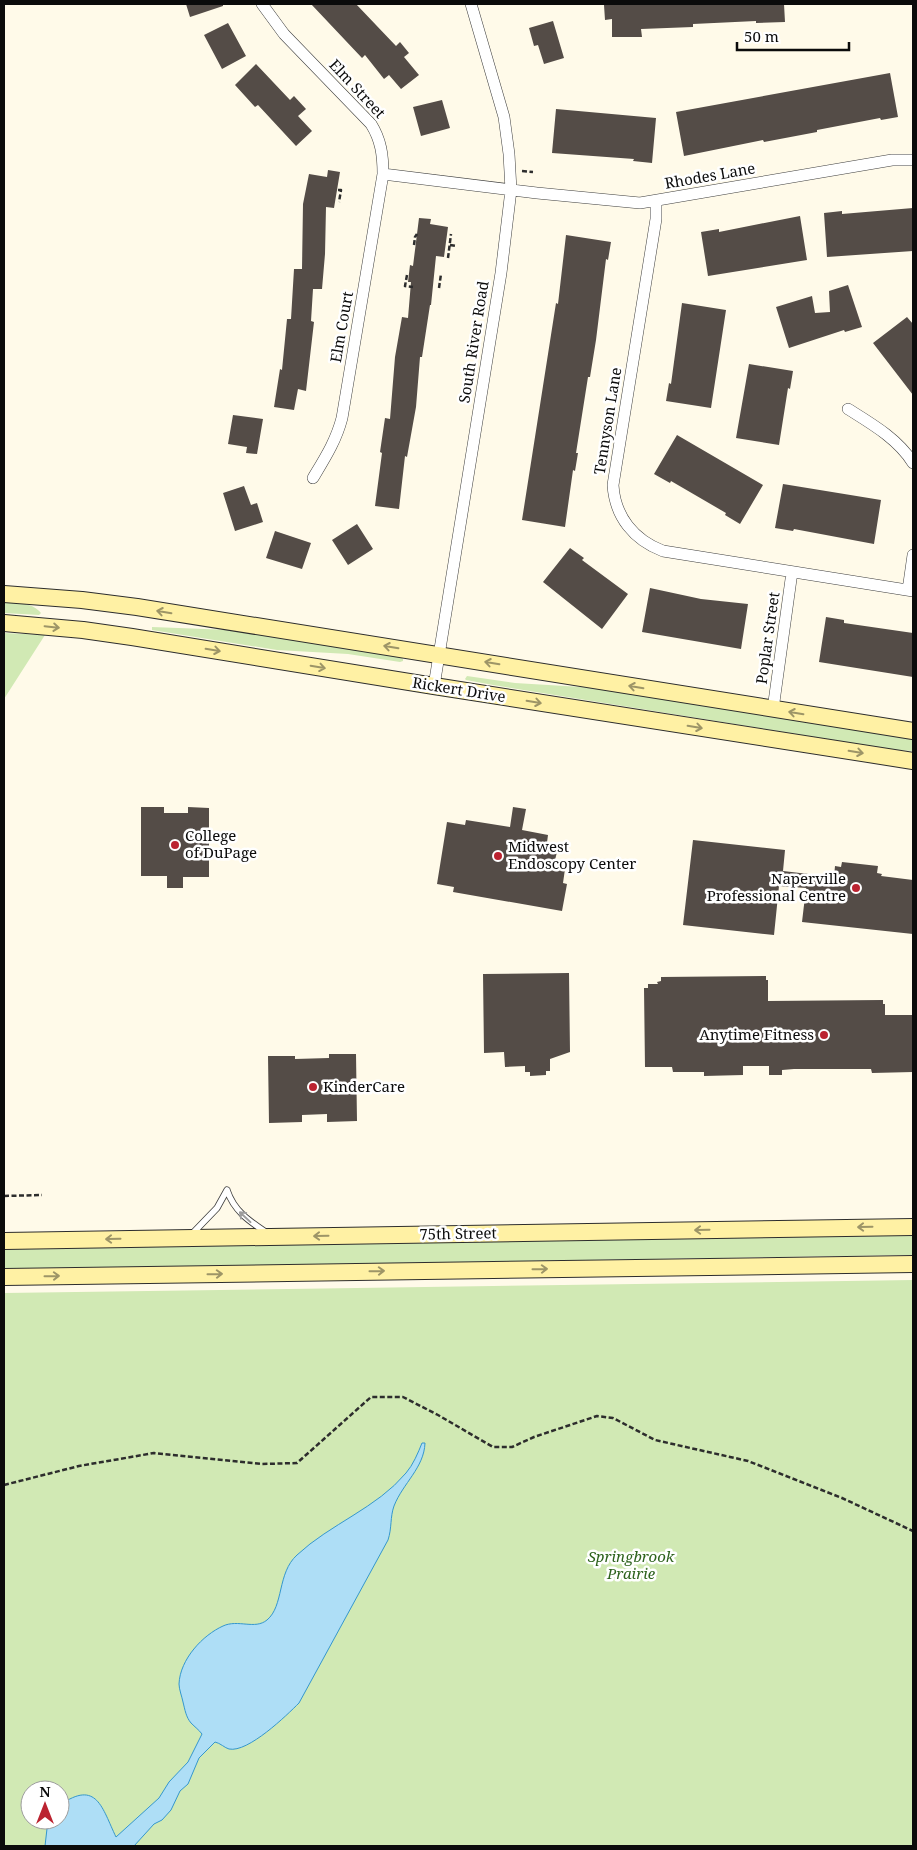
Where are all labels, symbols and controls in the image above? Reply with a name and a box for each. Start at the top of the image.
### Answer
scale bar [737,20,850,52]
text: 50 m [744,26,779,46]
street label: Elm Street [325,54,390,122]
street label: Rhodes Lane [663,157,757,193]
street label: South River Road [453,279,493,404]
street label: Elm Court [325,290,357,364]
street label: Tennyson Lane [589,366,625,476]
street label: Poplar Street [751,591,783,685]
one-way arrow [156,606,172,616]
one-way arrow [44,622,60,632]
one-way arrow [383,642,399,652]
one-way arrow [205,645,221,655]
one-way arrow [484,658,500,668]
one-way arrow [310,662,326,672]
street label: Rickert Drive [411,672,507,706]
one-way arrow [628,681,644,691]
one-way arrow [526,697,542,707]
one-way arrow [788,707,804,717]
one-way arrow [687,722,703,732]
one-way arrow [847,748,863,758]
place label: College of DuPage [185,825,257,862]
place label: Midwest Endoscopy Center [508,836,636,873]
marker: College of DuPage [169,839,181,851]
marker: Midwest Endoscopy Center [492,850,504,862]
place label: Naperville Professional Centre [707,868,846,905]
marker: Naperville Professional Centre [850,882,862,894]
place label: Anytime Fitness [699,1024,814,1044]
marker: Anytime Fitness [818,1029,830,1041]
place label: KinderCare [323,1076,405,1096]
marker: KinderCare [307,1081,319,1093]
one-way arrow [239,1211,251,1223]
street label: 75th Street [419,1222,497,1244]
one-way arrow [857,1222,873,1232]
one-way arrow [694,1225,710,1234]
one-way arrow [314,1231,330,1241]
one-way arrow [105,1234,121,1244]
one-way arrow [532,1264,548,1274]
one-way arrow [369,1267,385,1276]
one-way arrow [206,1269,223,1279]
one-way arrow [44,1271,60,1281]
park label: Springbrook Prairie [588,1546,675,1583]
north arrow [20,1780,70,1830]
text: N [39,1782,51,1801]

